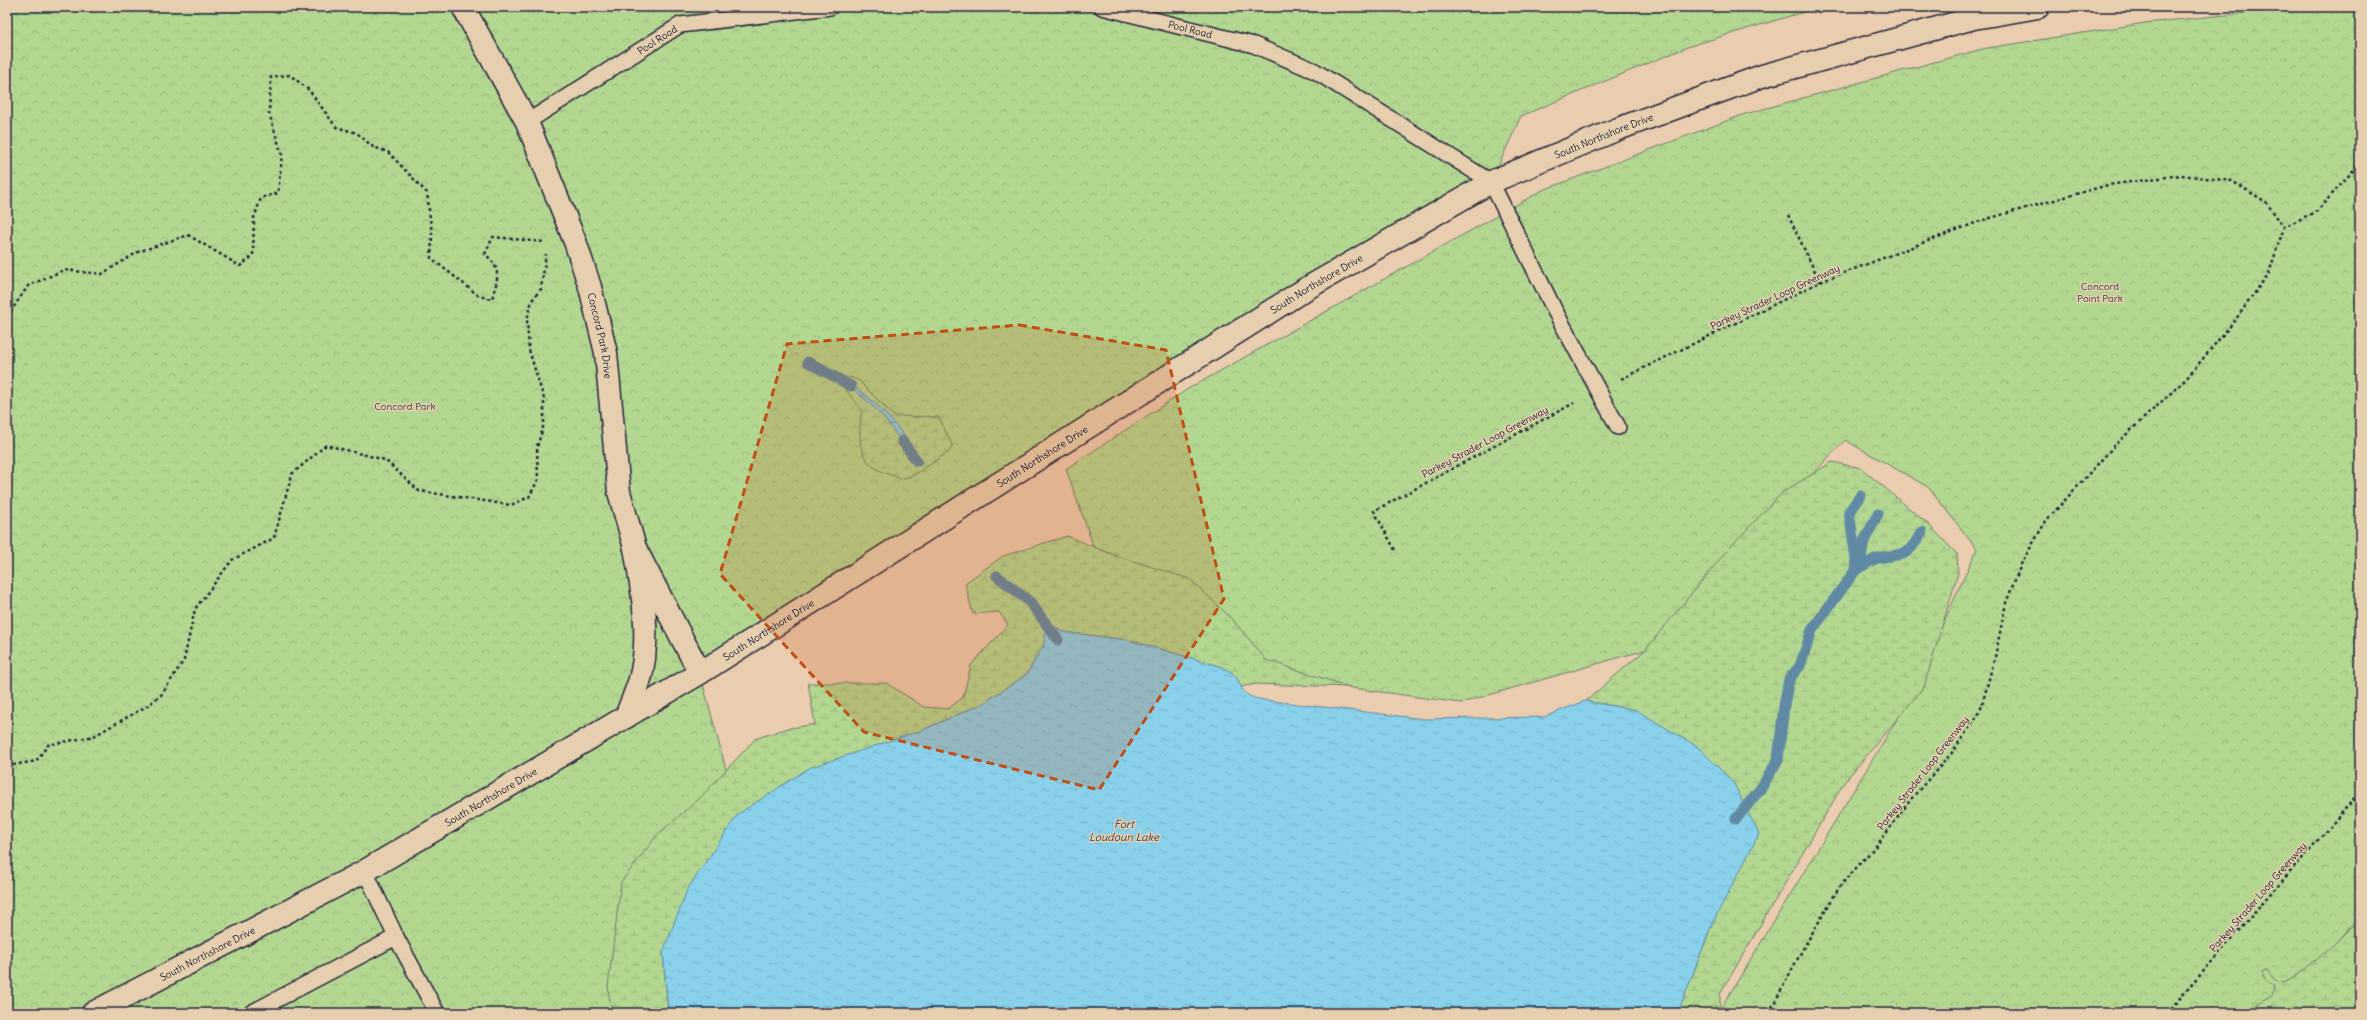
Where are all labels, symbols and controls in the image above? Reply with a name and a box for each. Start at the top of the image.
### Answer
street label: Pool Road [1167,17,1214,41]
street label: Pool Road [635,22,680,57]
street label: South Northshore Drive [1552,110,1655,161]
street label: South Northshore Drive [1268,251,1365,316]
street label: Parkey Strader Loop Greenway [1708,261,1842,333]
park label: Concord Point Park [2077,280,2123,305]
street label: Concord Park Drive [585,291,615,379]
park label: Concord Park [374,400,436,413]
street label: Parkey Strader Loop Greenway [1420,403,1550,481]
street label: South Northshore Drive [994,422,1090,490]
street label: South Northshore Drive [720,596,816,663]
street label: Parkey Strader Loop Greenway [1874,713,1972,833]
street label: South Northshore Drive [442,764,540,829]
water label: Fort Loudoun Lake [1089,817,1160,844]
street label: Parkey Strader Loop Greenway [2207,839,2309,955]
street label: South Northshore Drive [158,923,257,983]

